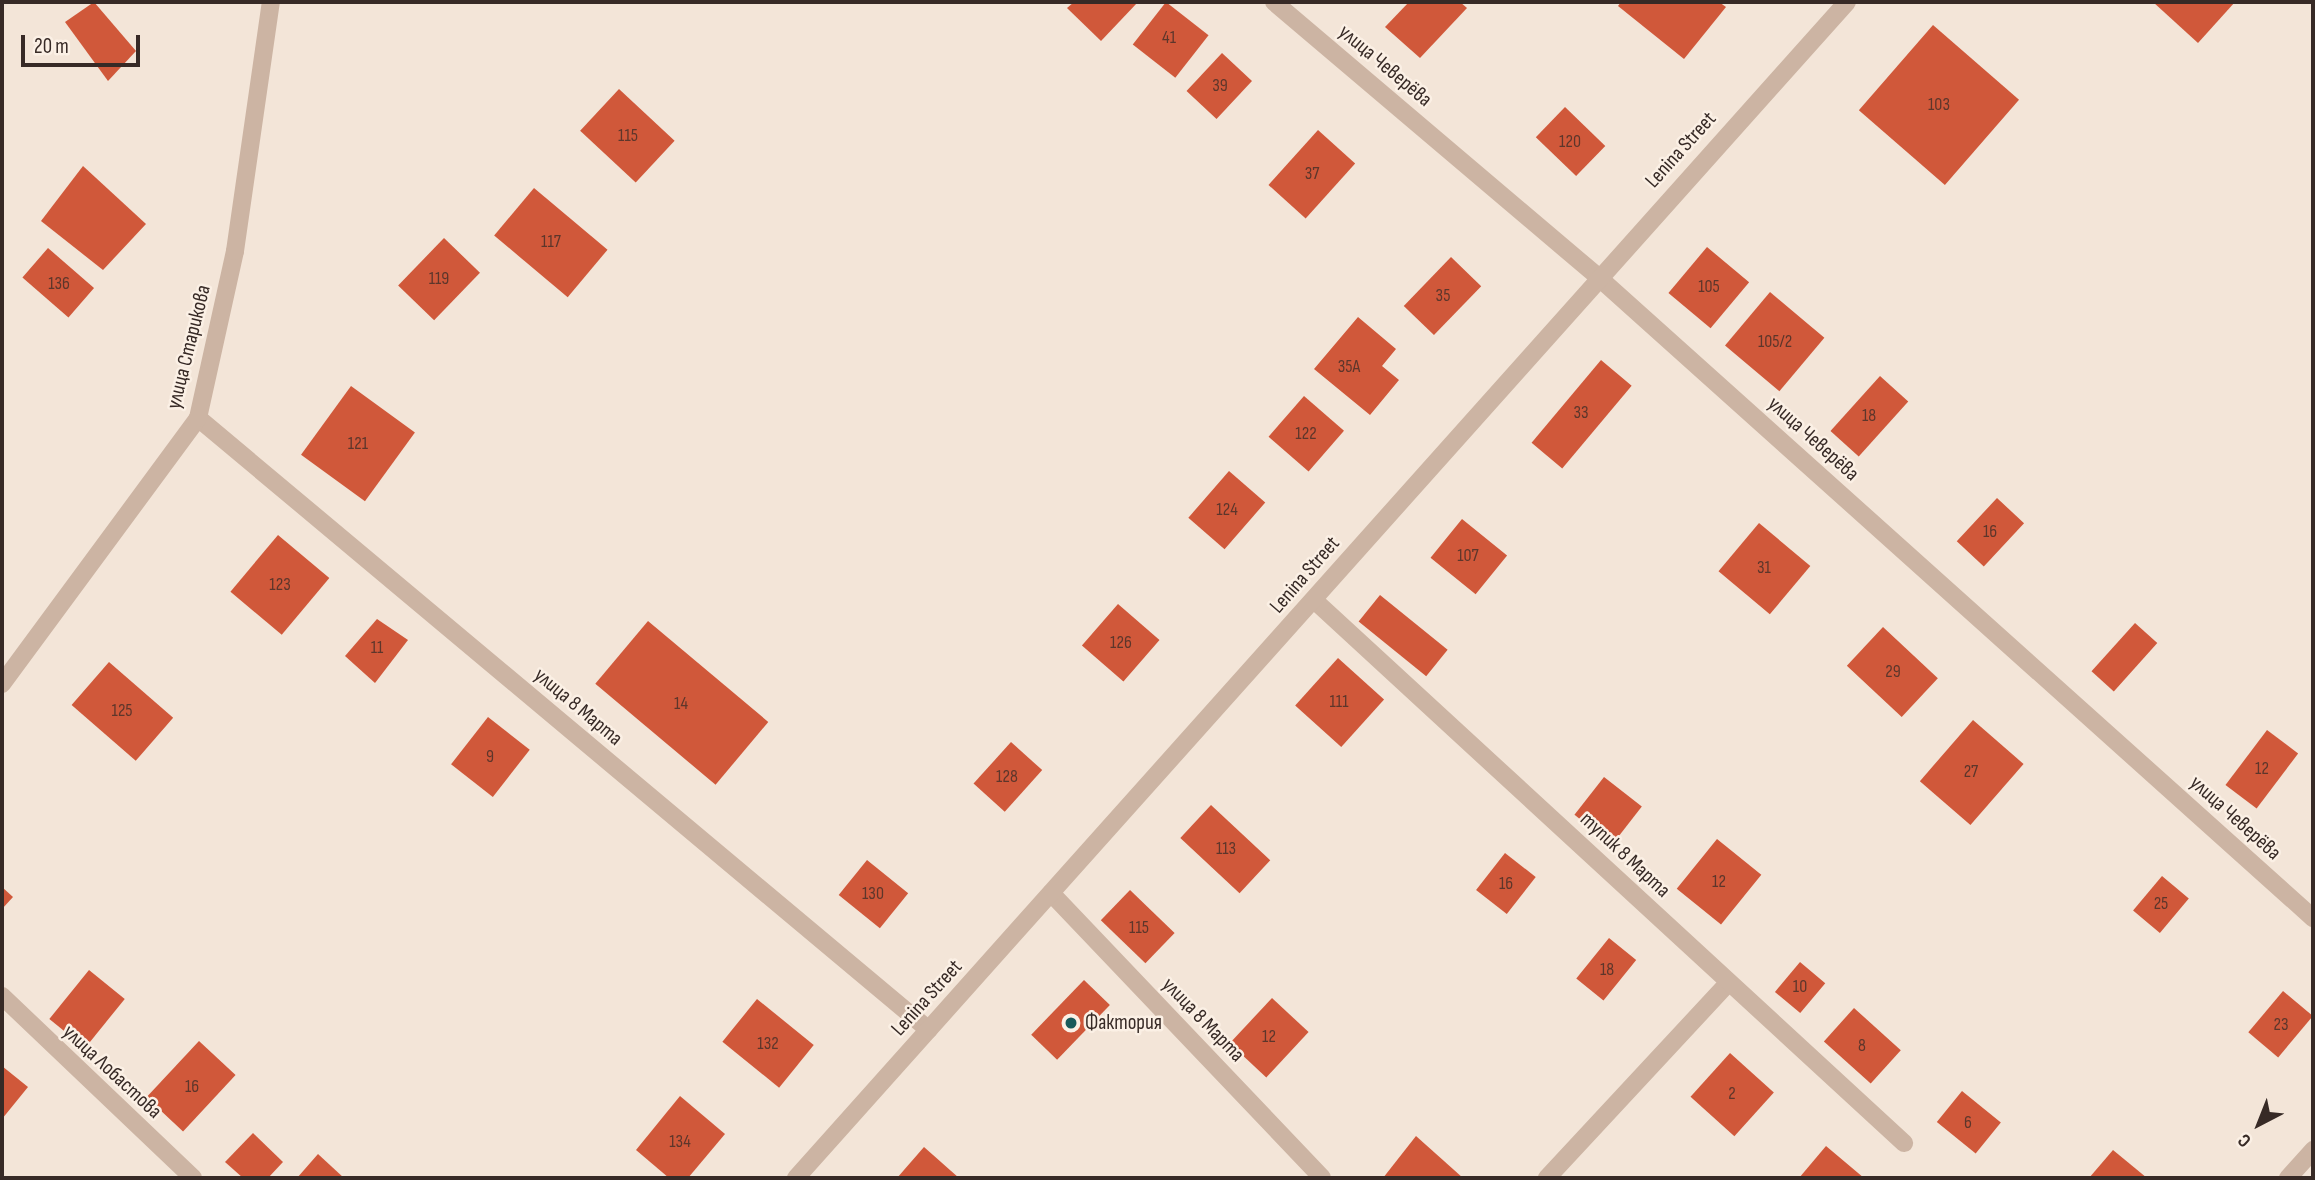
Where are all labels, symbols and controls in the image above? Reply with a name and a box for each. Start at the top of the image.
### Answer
street label: улица Чеверёва [1333,20,1437,112]
scale bar [24,21,144,65]
house number: 41 [1162,27,1176,49]
text: 20 m [34,34,69,59]
house number: 39 [1212,75,1228,97]
house number: 103 [1928,94,1950,116]
street label: Lenina Street [1640,107,1722,193]
house number: 115 [618,125,638,147]
house number: 120 [1559,131,1581,153]
house number: 37 [1305,163,1319,185]
house number: 117 [541,231,561,253]
house number: 119 [429,268,449,290]
house number: 136 [48,273,70,295]
house number: 105 [1698,276,1720,298]
street label: улица Старикова [161,282,217,412]
house number: 35 [1436,285,1450,307]
house number: 105/2 [1758,331,1792,353]
house number: 35А [1338,356,1360,378]
street label: улица Чеверёва [1762,391,1864,487]
house number: 33 [1573,402,1589,424]
house number: 18 [1862,405,1876,427]
house number: 122 [1295,423,1317,445]
house number: 121 [348,433,368,455]
house number: 124 [1216,499,1238,521]
house number: 16 [1983,521,1997,543]
street label: Lenina Street [1265,531,1345,619]
house number: 107 [1457,545,1479,567]
house number: 31 [1757,557,1771,579]
house number: 123 [269,574,291,596]
house number: 126 [1110,632,1132,654]
house number: 11 [371,637,383,659]
house number: 29 [1885,661,1901,683]
street label: улица 8 Марта [529,663,627,751]
house number: 111 [1330,691,1348,713]
house number: 14 [674,693,688,715]
house number: 125 [111,700,133,722]
house number: 9 [486,746,494,768]
house number: 12 [2255,758,2269,780]
house number: 27 [1964,761,1978,783]
house number: 128 [996,766,1018,788]
street label: улица Чеверёва [2184,770,2286,866]
street label: тупик 8 Марта [1575,807,1675,903]
house number: 113 [1216,838,1236,860]
house number: 12 [1712,871,1726,893]
house number: 16 [1499,873,1513,895]
house number: 130 [862,883,884,905]
house number: 25 [2154,893,2168,915]
house number: 115 [1129,917,1149,939]
street label: Lenina Street [886,955,968,1041]
house number: 18 [1600,959,1614,981]
street label: улица 8 Марта [1157,973,1249,1067]
house number: 10 [1793,976,1807,998]
place label: Фактория [1085,1010,1162,1036]
house number: 23 [2274,1014,2288,1036]
marker: Фактория [1063,1015,1079,1031]
street label: улица Лобастова [57,1020,167,1124]
house number: 12 [1262,1026,1276,1048]
house number: 132 [757,1033,779,1055]
house number: 8 [1858,1035,1866,1057]
house number: 16 [185,1076,199,1098]
house number: 2 [1728,1083,1736,1105]
north arrow [2224,1089,2294,1159]
house number: 6 [1964,1112,1972,1134]
text: С [2233,1128,2256,1152]
house number: 134 [669,1131,691,1153]

